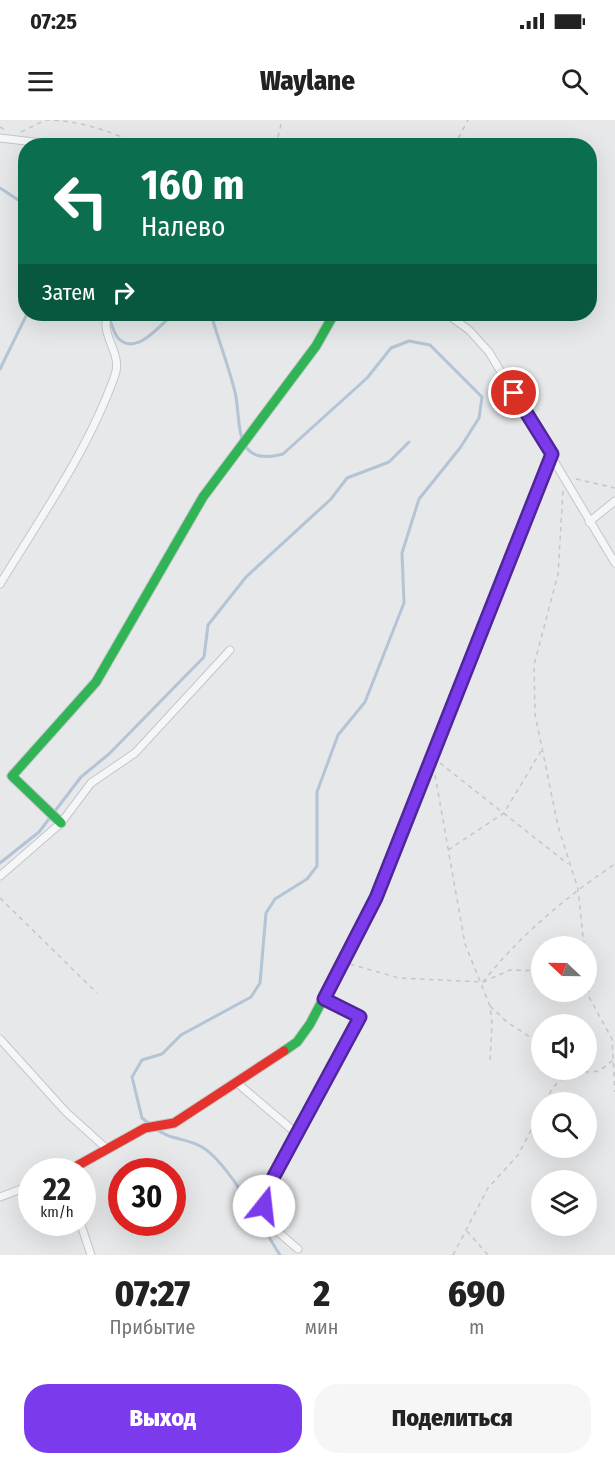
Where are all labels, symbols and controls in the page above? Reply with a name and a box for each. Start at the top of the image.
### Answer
text: 07:25 [30,8,77,35]
icon: menu [24,65,57,98]
text: Waylane [260,65,355,97]
icon: search [558,65,591,98]
text: 160 m [141,160,244,210]
icon: left [42,162,120,240]
text: Налево [141,211,225,243]
icon: right [107,276,140,309]
text: Затем [42,279,95,306]
pin [488,367,539,418]
icon: arrive [497,376,530,409]
north arrow [531,936,597,1002]
map controls [531,936,597,1236]
button: sound [531,1014,597,1080]
button: search [531,1092,597,1158]
speed limit sign: 30 [108,1158,186,1236]
button: layers [531,1170,597,1236]
text: 22 [43,1172,71,1208]
position arrow [232,1174,296,1238]
text: km/h [40,1203,74,1221]
text: 07:27 [115,1272,190,1316]
text: 2 [313,1272,330,1316]
text: 690 [448,1272,506,1316]
text: Прибытие [109,1315,195,1339]
text: мин [305,1315,338,1339]
text: m [469,1315,484,1339]
button: Выход [24,1384,302,1453]
button: Поделиться [314,1384,591,1453]

